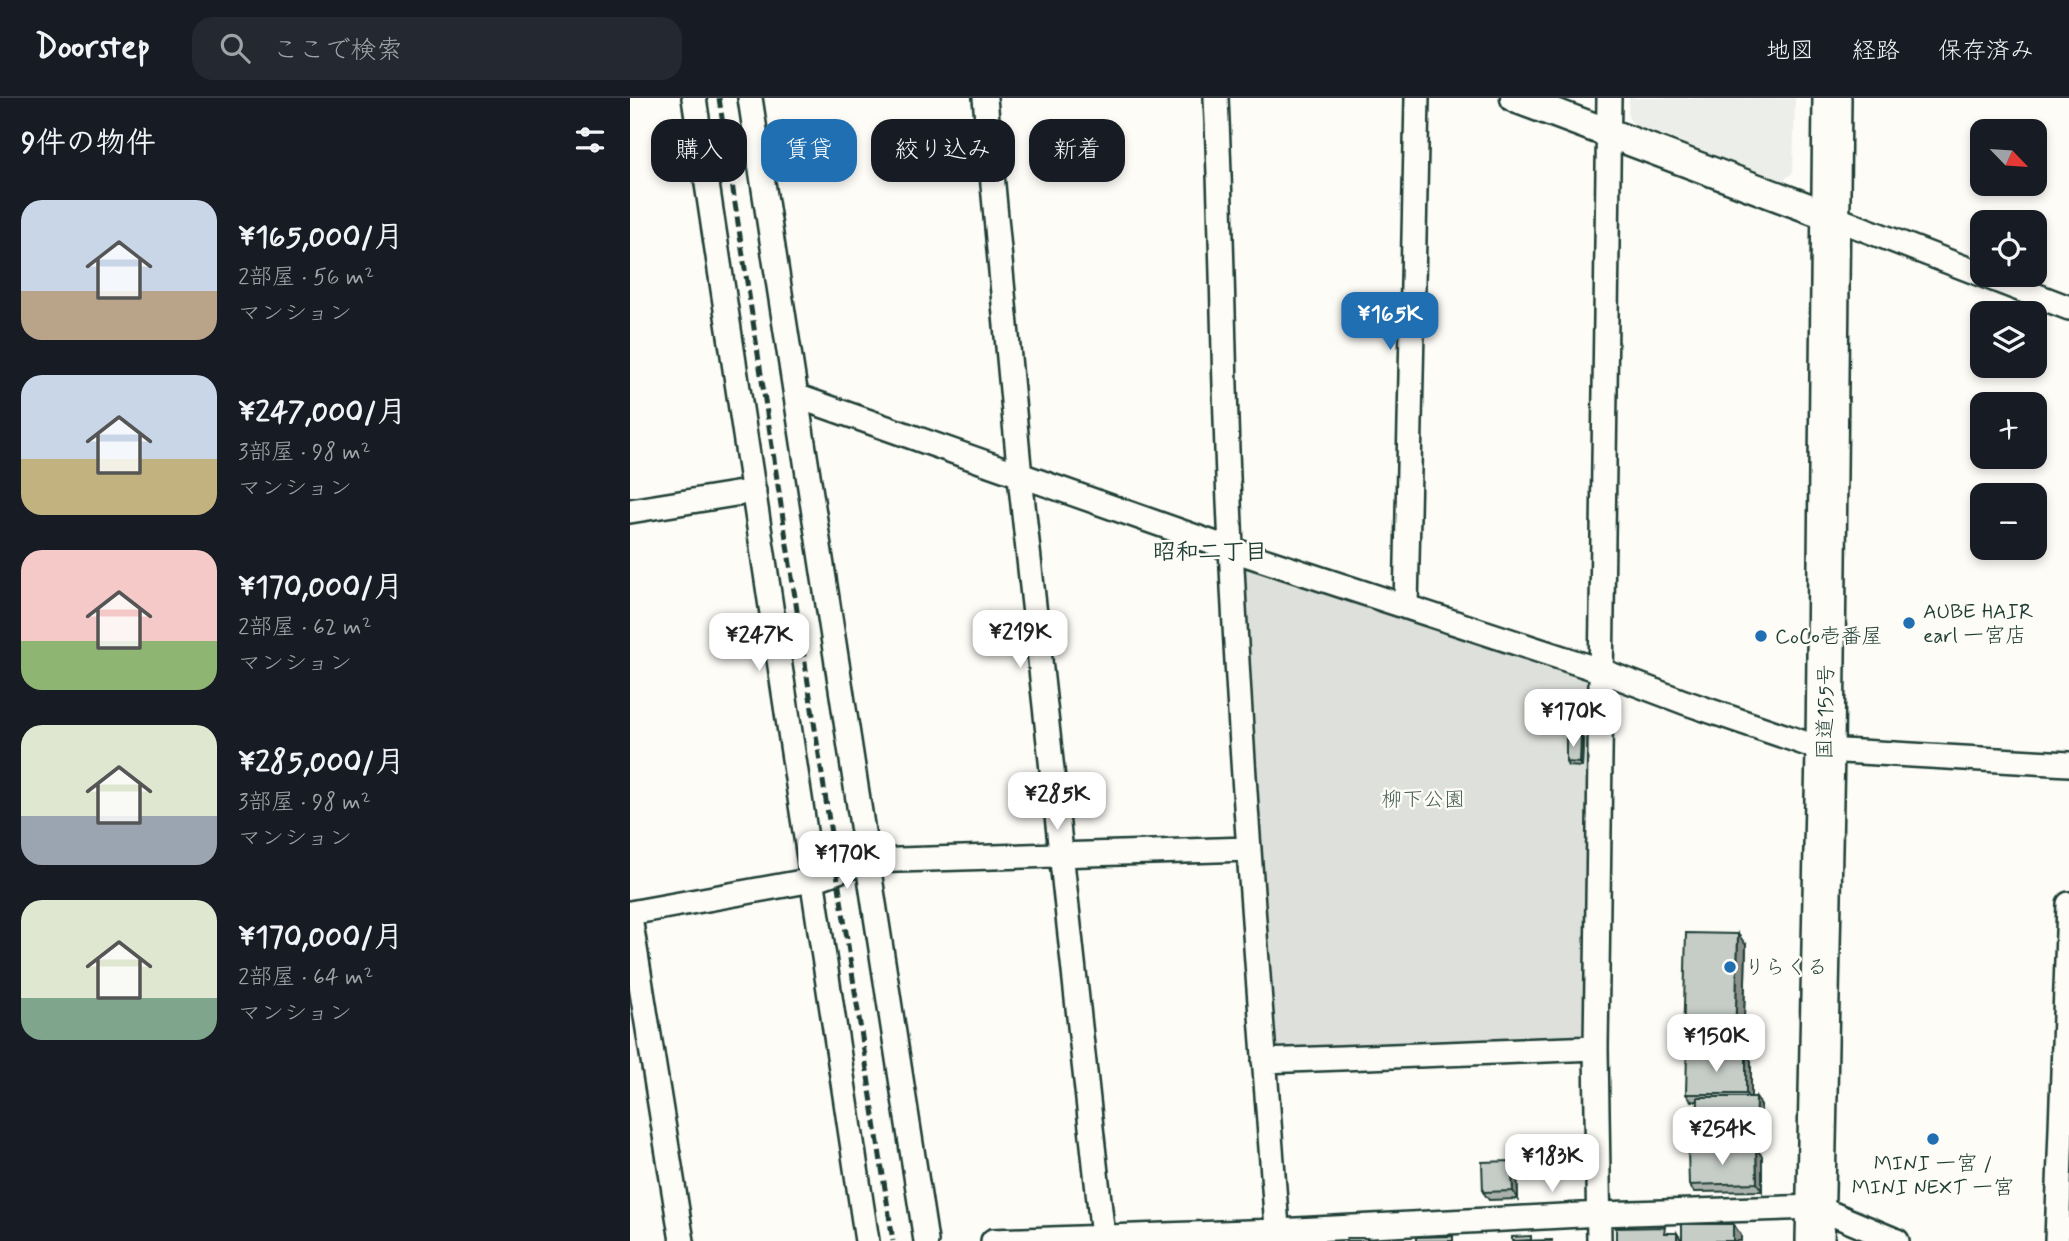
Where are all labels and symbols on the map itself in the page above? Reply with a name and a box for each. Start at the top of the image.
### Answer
north arrow [1970,119,2048,196]
pin: ¥165K [1341,292,1439,352]
district label: 昭和二丁目 [1153,538,1268,568]
place label: AUBE HAIR earl 一宮店 [1923,598,2034,650]
pin: ¥219K [971,610,1069,670]
pin: ¥247K [710,614,808,673]
marker: AUBE HAIR earl 一宮店 [1901,615,1917,631]
place label: CoCo壱番屋 [1775,623,1883,651]
marker: CoCo壱番屋 [1753,628,1769,644]
street label: 国道155号 [1811,664,1841,760]
pin: ¥170K [1524,690,1622,749]
pin: ¥285K [1008,772,1106,832]
park label: 柳下公園 [1381,786,1465,814]
pin: ¥170K [798,832,896,891]
place label: りらくる [1744,954,1828,982]
marker: りらくる [1722,959,1738,975]
pin: ¥150K [1667,1014,1765,1074]
pin: ¥254K [1673,1108,1771,1167]
marker: MINI 一宮 / MINI NEXT 一宮 [1925,1131,1941,1147]
pin: ¥183K [1503,1134,1601,1194]
place label: MINI 一宮 / MINI NEXT 一宮 [1852,1150,2014,1202]

